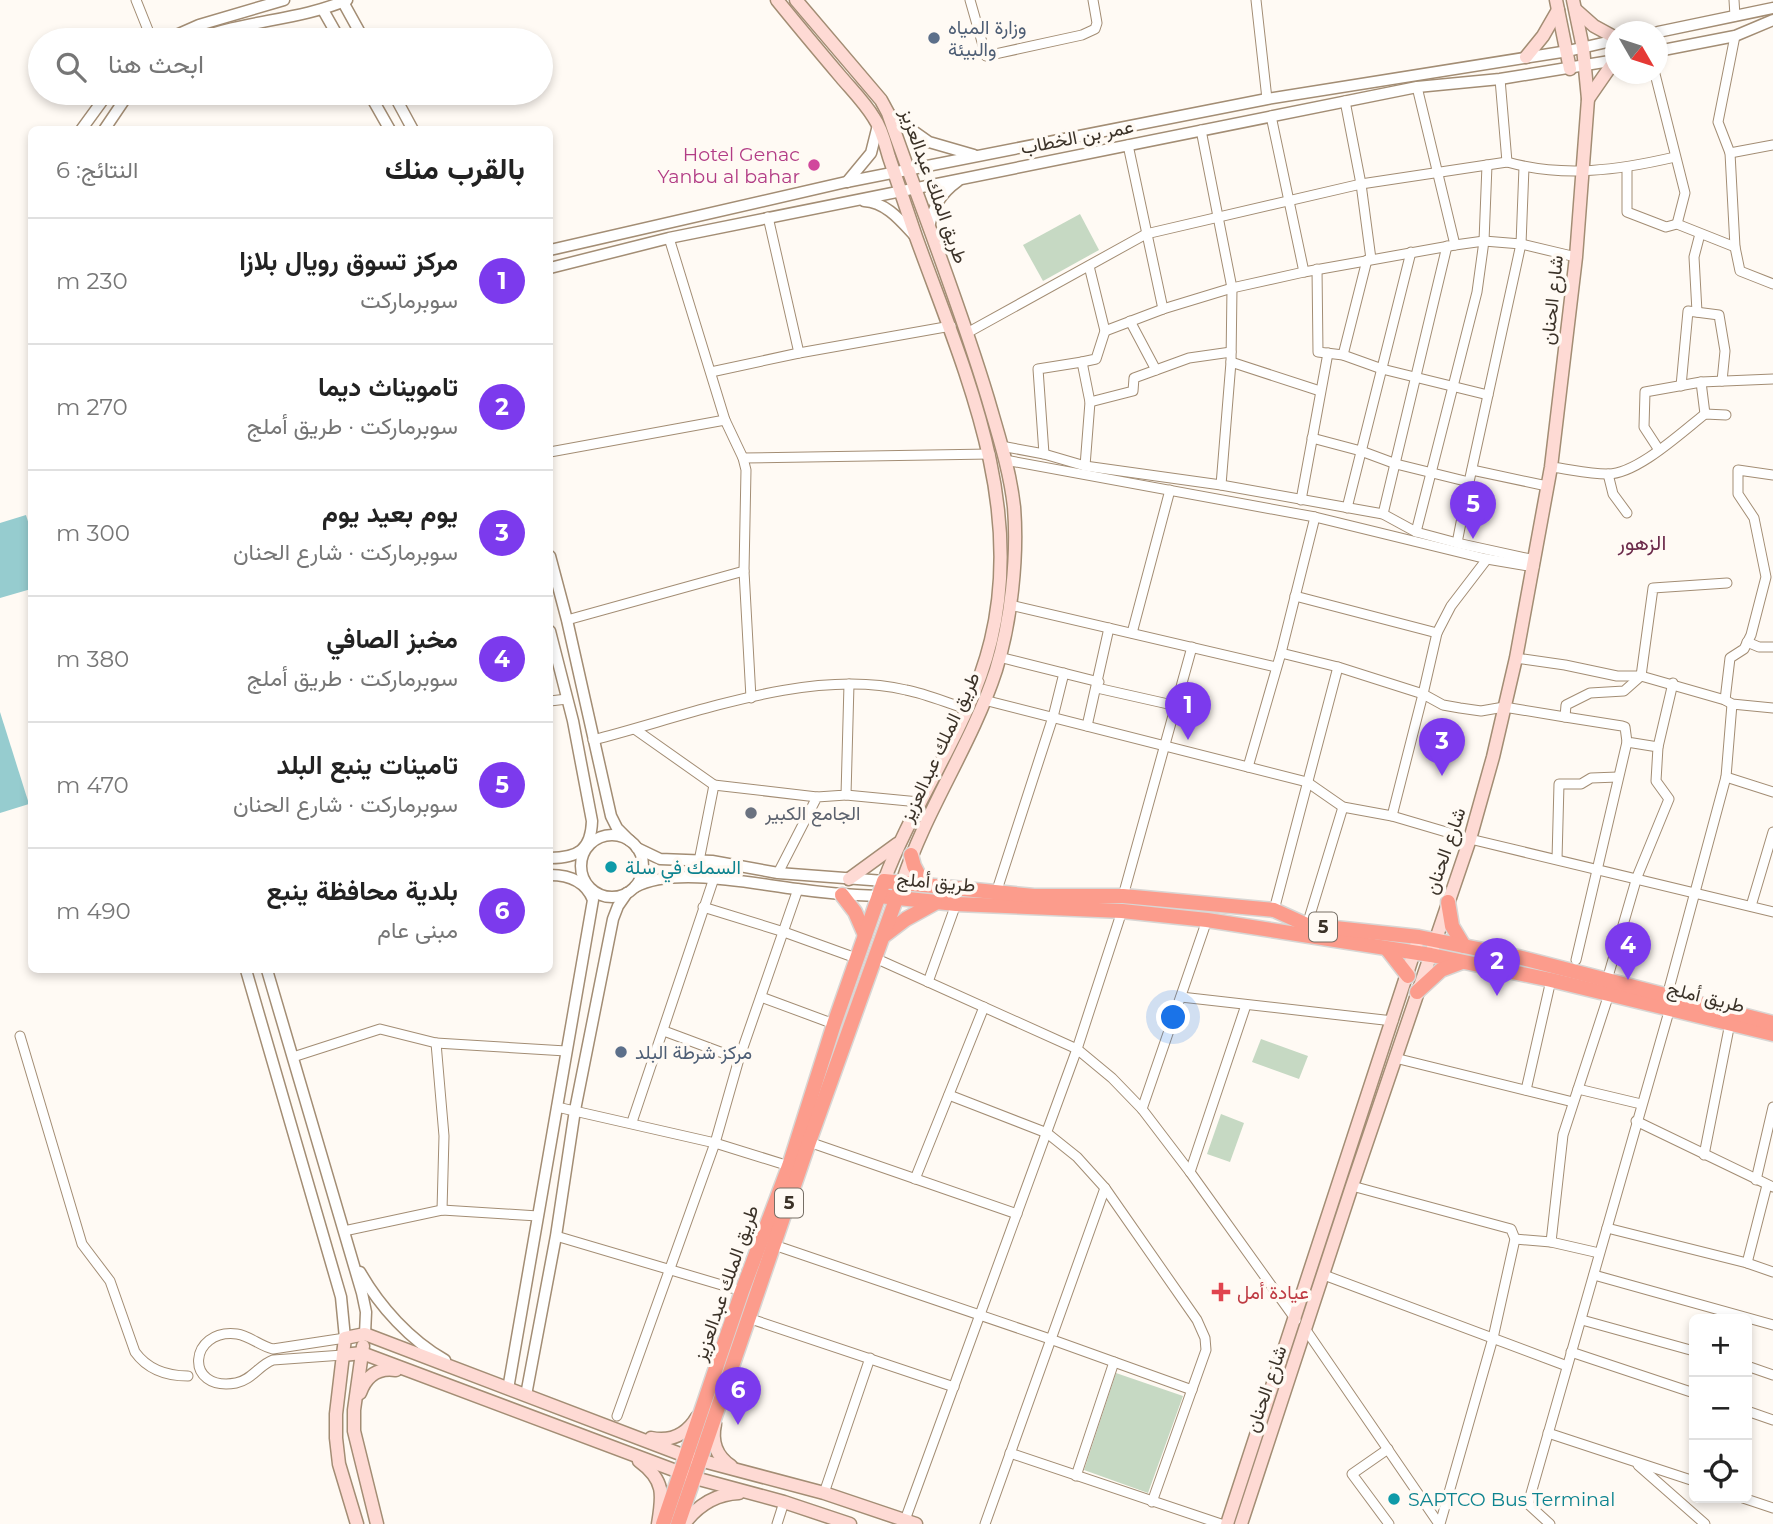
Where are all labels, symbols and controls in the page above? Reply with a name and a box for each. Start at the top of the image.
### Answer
place label: وزارة المياه والبيئة [948,16,1026,61]
north arrow [1605,21,1668,84]
search box [28,28,553,105]
marker: وزارة المياه والبيئة [926,30,942,46]
icon: search [52,48,90,86]
text: ابحث هنا [108,48,204,80]
street label: طريق الملك عبدالعزيز [895,105,973,266]
street label: عمر بن الخطاب [1019,115,1135,159]
place label: Hotel Genac Yanbu al bahar [657,143,800,188]
text: بالقرب منك [385,150,525,187]
text: النتائج: 6 [56,156,138,184]
marker: Hotel Genac Yanbu al bahar [806,157,822,173]
text: مركز تسوق رويال بلازا [239,245,458,277]
street label: شارع الحنان [1536,254,1569,346]
text: 230 m [56,267,128,295]
text: 1 [497,267,507,295]
text: سوبرماركت [360,286,458,314]
text: تامويناث ديما [318,371,458,403]
text: 270 m [56,393,128,421]
text: 2 [495,393,509,421]
text: سوبرماركت · طريق أملج [247,412,458,440]
pin: 5 [1450,481,1496,539]
text: يوم بعيد يوم [322,497,458,529]
text: 300 m [56,519,130,547]
text: 3 [495,519,509,547]
district label: الزهور [1617,530,1666,556]
text: سوبرماركت · شارع الحنان [233,538,458,566]
text: مخبز الصافي [326,623,458,655]
text: 380 m [56,645,129,673]
text: 4 [494,645,510,673]
text: سوبرماركت · طريق أملج [247,664,458,692]
street label: طريق الملك عبدالعزيز [895,668,985,827]
pin: 1 [1165,682,1211,740]
pin: 3 [1419,718,1465,776]
text: تامينات ينبع البلد [277,749,458,781]
text: 470 m [56,771,129,799]
text: 5 [495,771,509,799]
text: سوبرماركت · شارع الحنان [233,790,458,818]
place label: الجامع الكبير [764,802,860,827]
marker: الجامع الكبير [743,805,759,821]
street label: شارع الحنان [1419,805,1472,898]
place label: السمك في سلة [625,856,741,883]
marker: السمك في سلة [603,859,619,875]
street label: طريق أملج [896,867,976,899]
text: بلدية محافظة ينبع [266,875,458,907]
text: 490 m [56,897,131,925]
text: 6 [495,897,509,925]
road number: 5 [1309,912,1337,942]
text: مبنى عام [377,916,458,944]
pin: 4 [1605,922,1651,980]
pin: 2 [1474,938,1520,996]
street label: طريق أملج [1664,976,1747,1020]
your location [1156,1000,1190,1034]
place label: مركز شرطة البلد [635,1041,752,1064]
marker: مركز شرطة البلد [613,1044,629,1060]
road number: 5 [775,1188,803,1218]
street label: طريق الملك عبدالعزيز [688,1202,763,1365]
place label: عيادة أمل [1237,1281,1309,1304]
marker: عيادة أمل [1211,1282,1231,1302]
map controls [1689,1314,1752,1503]
button: + [1689,1314,1752,1377]
street label: شارع الحنان [1240,1343,1293,1436]
pin: 6 [715,1367,761,1425]
button: − [1689,1377,1752,1440]
button: locate [1689,1440,1752,1503]
place label: SAPTCO Bus Terminal [1408,1488,1615,1511]
marker: SAPTCO Bus Terminal [1386,1491,1402,1507]

